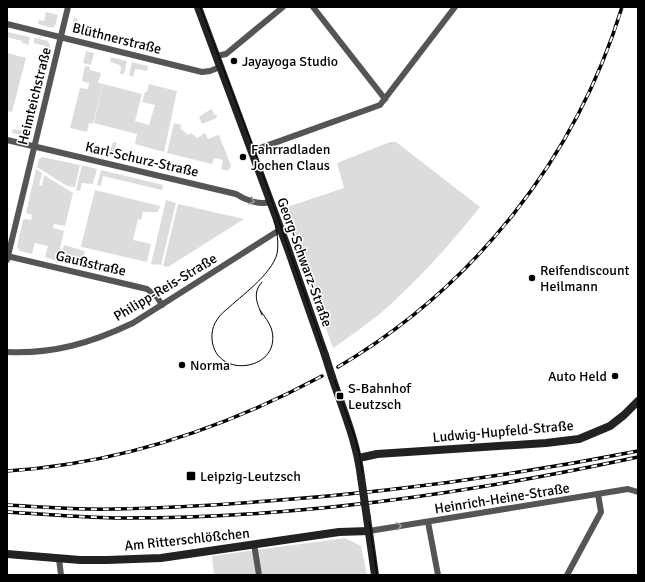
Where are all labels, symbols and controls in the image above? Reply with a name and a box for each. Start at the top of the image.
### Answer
street label: Blüthnerstraße [70,19,163,58]
street label: Heimteichstraße [14,45,55,147]
place label: Jayayoga Studio [242,53,338,70]
marker: Jayayoga Studio [229,56,239,66]
street label: Karl-Schurz-Straße [83,138,200,181]
place label: Fahrradladen Jochen Claus [251,141,330,174]
marker: Fahrradladen Jochen Claus [238,152,248,162]
street label: Georg-Schwarz-Straße [273,195,336,329]
one-way arrow [249,196,256,205]
street label: Gaußstraße [54,247,128,280]
street label: Philipp-Reis-Straße [110,250,220,325]
place label: Reifendiscount Heilmann [540,262,630,295]
marker: Reifendiscount Heilmann [527,273,537,283]
place label: Norma [190,357,230,374]
marker: Norma [177,360,187,370]
place label: Auto Held [548,368,607,385]
marker: Auto Held [610,371,620,381]
place label: S-Bahnhof Leutzsch [348,380,412,413]
marker: S-Bahnhof Leutzsch [335,391,345,401]
street label: Ludwig-Hupfeld-Straße [432,417,574,446]
place label: Leipzig-Leutzsch [200,468,301,485]
marker: Leipzig-Leutzsch [185,470,197,482]
street label: Heinrich-Heine-Straße [433,479,571,518]
one-way arrow [395,523,402,531]
street label: Am Ritterschlößchen [124,524,251,555]

